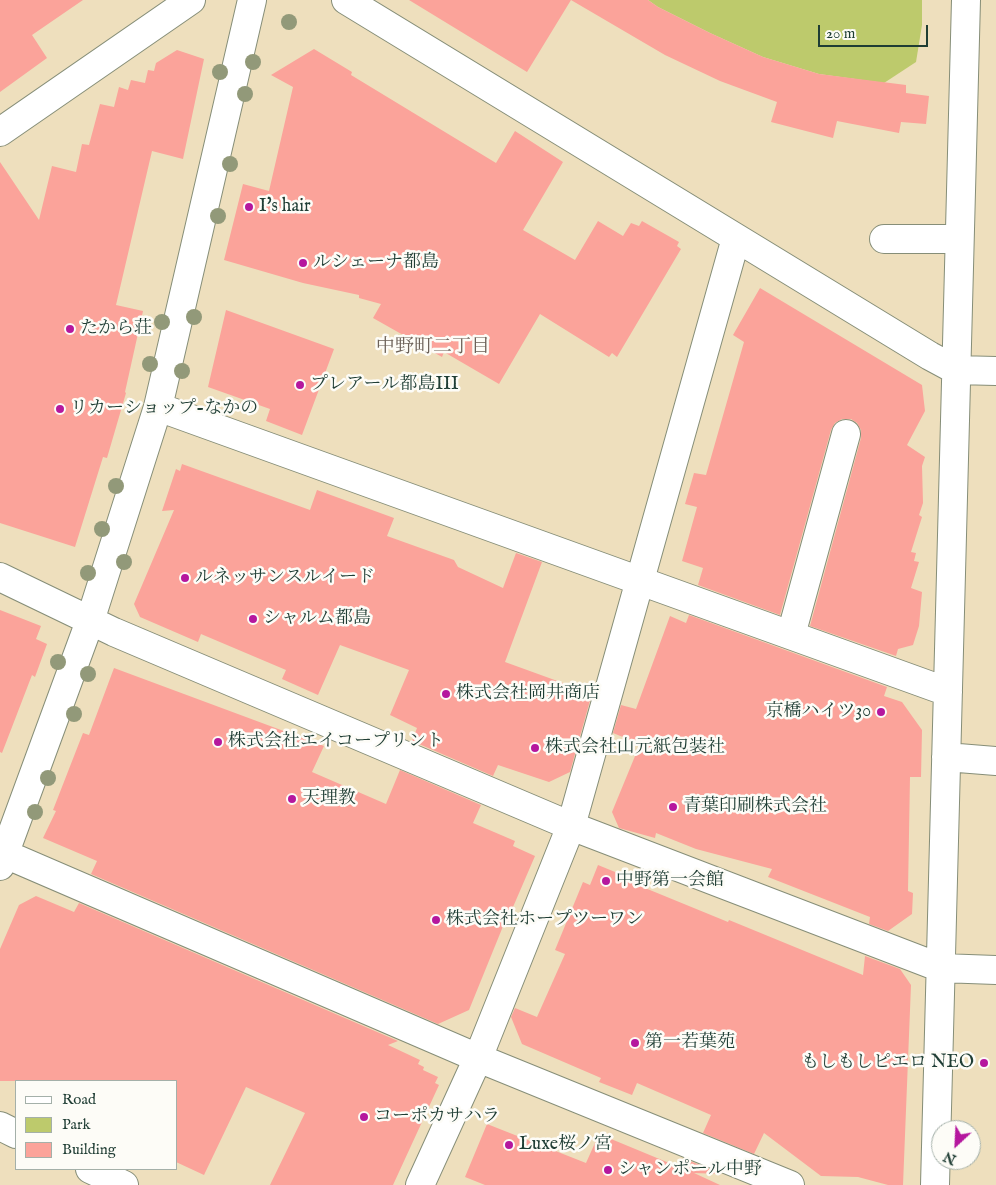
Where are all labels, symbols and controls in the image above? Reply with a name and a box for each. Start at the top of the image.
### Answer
scale bar [821,15,931,47]
text: 20 m [826,24,855,43]
place label: I's hair [259,196,311,218]
marker: I's hair [243,201,255,213]
place label: ルシェーナ都島 [313,252,439,274]
marker: ルシェーナ都島 [297,257,309,269]
place label: たから荘 [80,318,152,340]
marker: たから荘 [64,323,76,335]
district label: 中野町二丁目 [376,337,490,359]
place label: プレアール都島III [310,374,459,396]
marker: プレアール都島III [294,379,306,391]
place label: リカーショップ-なかの [70,398,258,420]
marker: リカーショップ-なかの [54,403,66,415]
place label: ルネッサンスルイード [195,567,375,589]
marker: ルネッサンスルイード [179,572,191,584]
place label: シャルム都島 [263,608,371,630]
marker: シャルム都島 [247,613,259,625]
place label: 株式会社岡井商店 [456,683,600,705]
marker: 株式会社岡井商店 [440,688,452,700]
place label: 京橋ハイツ30 [765,701,871,723]
marker: 京橋ハイツ30 [875,706,887,718]
place label: 株式会社エイコープリント [228,731,444,753]
marker: 株式会社エイコープリント [212,736,224,748]
place label: 株式会社山元紙包装社 [545,737,725,759]
marker: 株式会社山元紙包装社 [529,742,541,754]
place label: 天理教 [302,788,356,810]
marker: 天理教 [286,793,298,805]
place label: 青葉印刷株式会社 [683,796,827,818]
marker: 青葉印刷株式会社 [667,801,679,813]
place label: 中野第一会館 [616,870,724,892]
marker: 中野第一会館 [600,875,612,887]
place label: 株式会社ホープツーワン [446,909,644,931]
marker: 株式会社ホープツーワン [430,914,442,926]
place label: 第一若葉苑 [645,1032,735,1054]
marker: 第一若葉苑 [629,1037,641,1049]
place label: もしもしピエロ NEO [801,1052,974,1074]
marker: もしもしピエロ NEO [978,1057,990,1069]
legend [15,1080,178,1170]
text: Road [62,1090,96,1109]
place label: コーポカサハラ [374,1106,500,1128]
marker: コーポカサハラ [358,1111,370,1123]
text: Park [62,1115,91,1134]
north arrow [931,1120,981,1170]
place label: Luxe桜ノ宮 [519,1134,612,1156]
marker: Luxe桜ノ宮 [503,1139,515,1151]
text: Building [62,1140,116,1159]
text: N [941,1147,959,1168]
place label: シャンポール中野 [618,1159,762,1181]
marker: シャンポール中野 [602,1164,614,1176]

